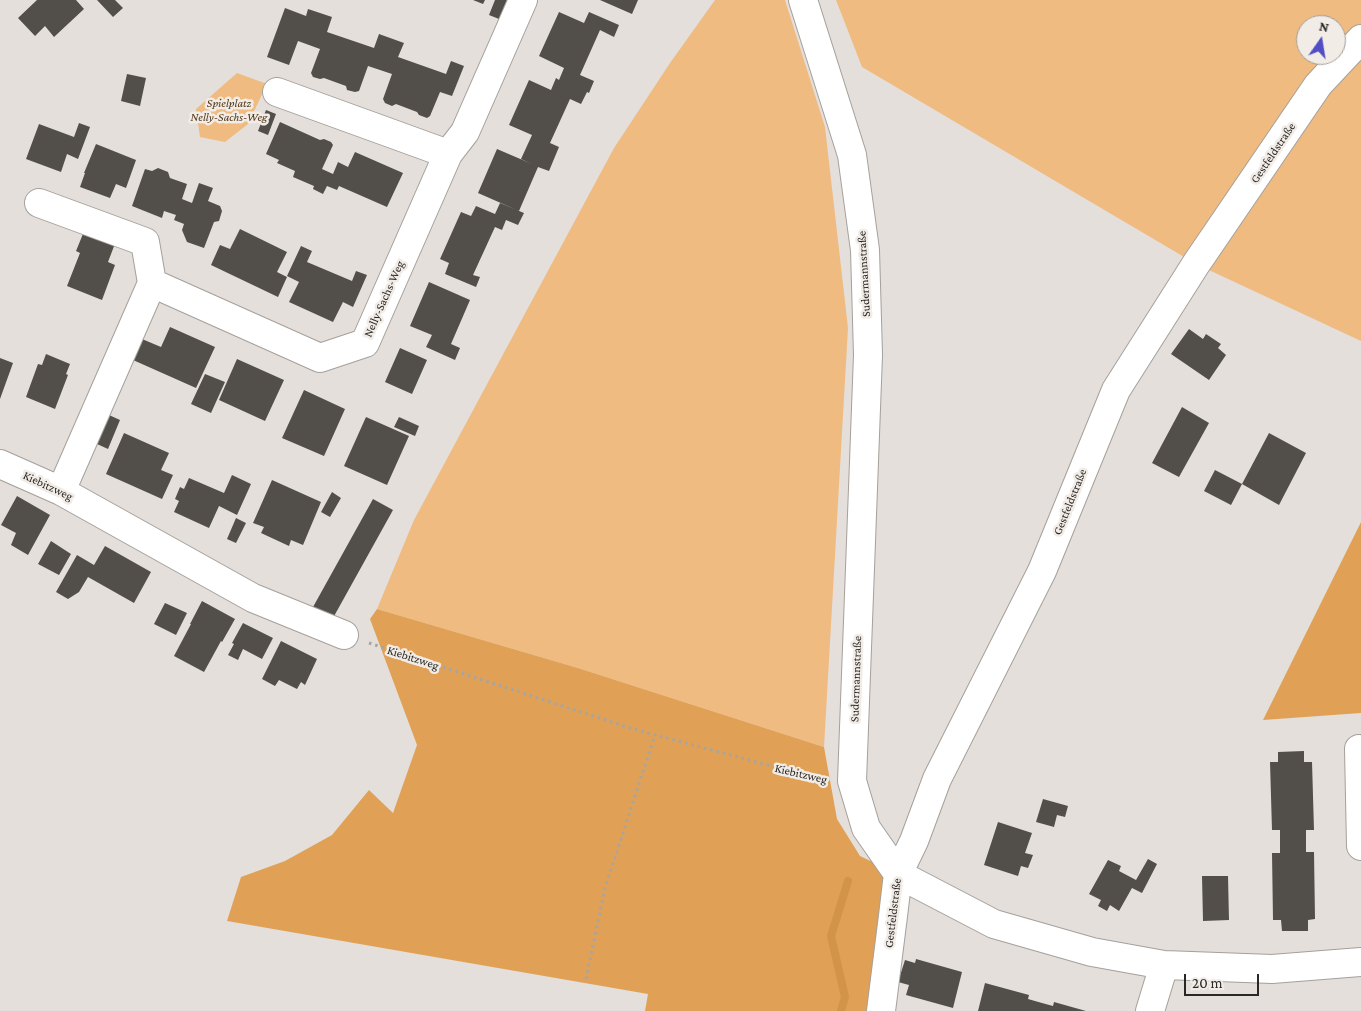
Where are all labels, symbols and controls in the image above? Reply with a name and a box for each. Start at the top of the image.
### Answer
north arrow [1296,15,1346,65]
text: N [1318,17,1331,35]
park label: Spielplatz Nelly-Sachs-Weg [191,96,267,124]
street label: Gestfeldstraße [1247,120,1299,186]
street label: Sudermannstraße [855,231,873,317]
street label: Nelly-Sachs-Weg [361,259,407,339]
street label: Gestfeldstraße [1050,467,1090,537]
street label: Kiebitzweg [21,468,75,504]
street label: Sudermannstraße [847,636,865,722]
street label: Kiebitzweg [385,643,441,673]
street label: Kiebitzweg [773,761,829,787]
street label: Gestfeldstraße [882,877,904,949]
scale bar [1186,964,1261,996]
text: 20 m [1192,975,1223,991]

